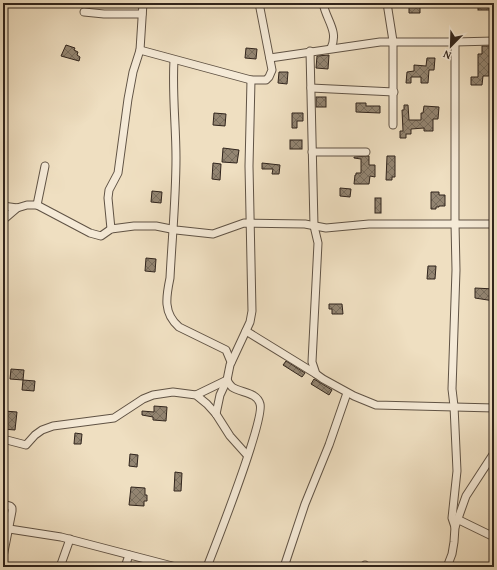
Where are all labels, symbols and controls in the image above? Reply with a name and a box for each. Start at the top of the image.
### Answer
north arrow [431,26,471,66]
text: N [440,46,454,64]

